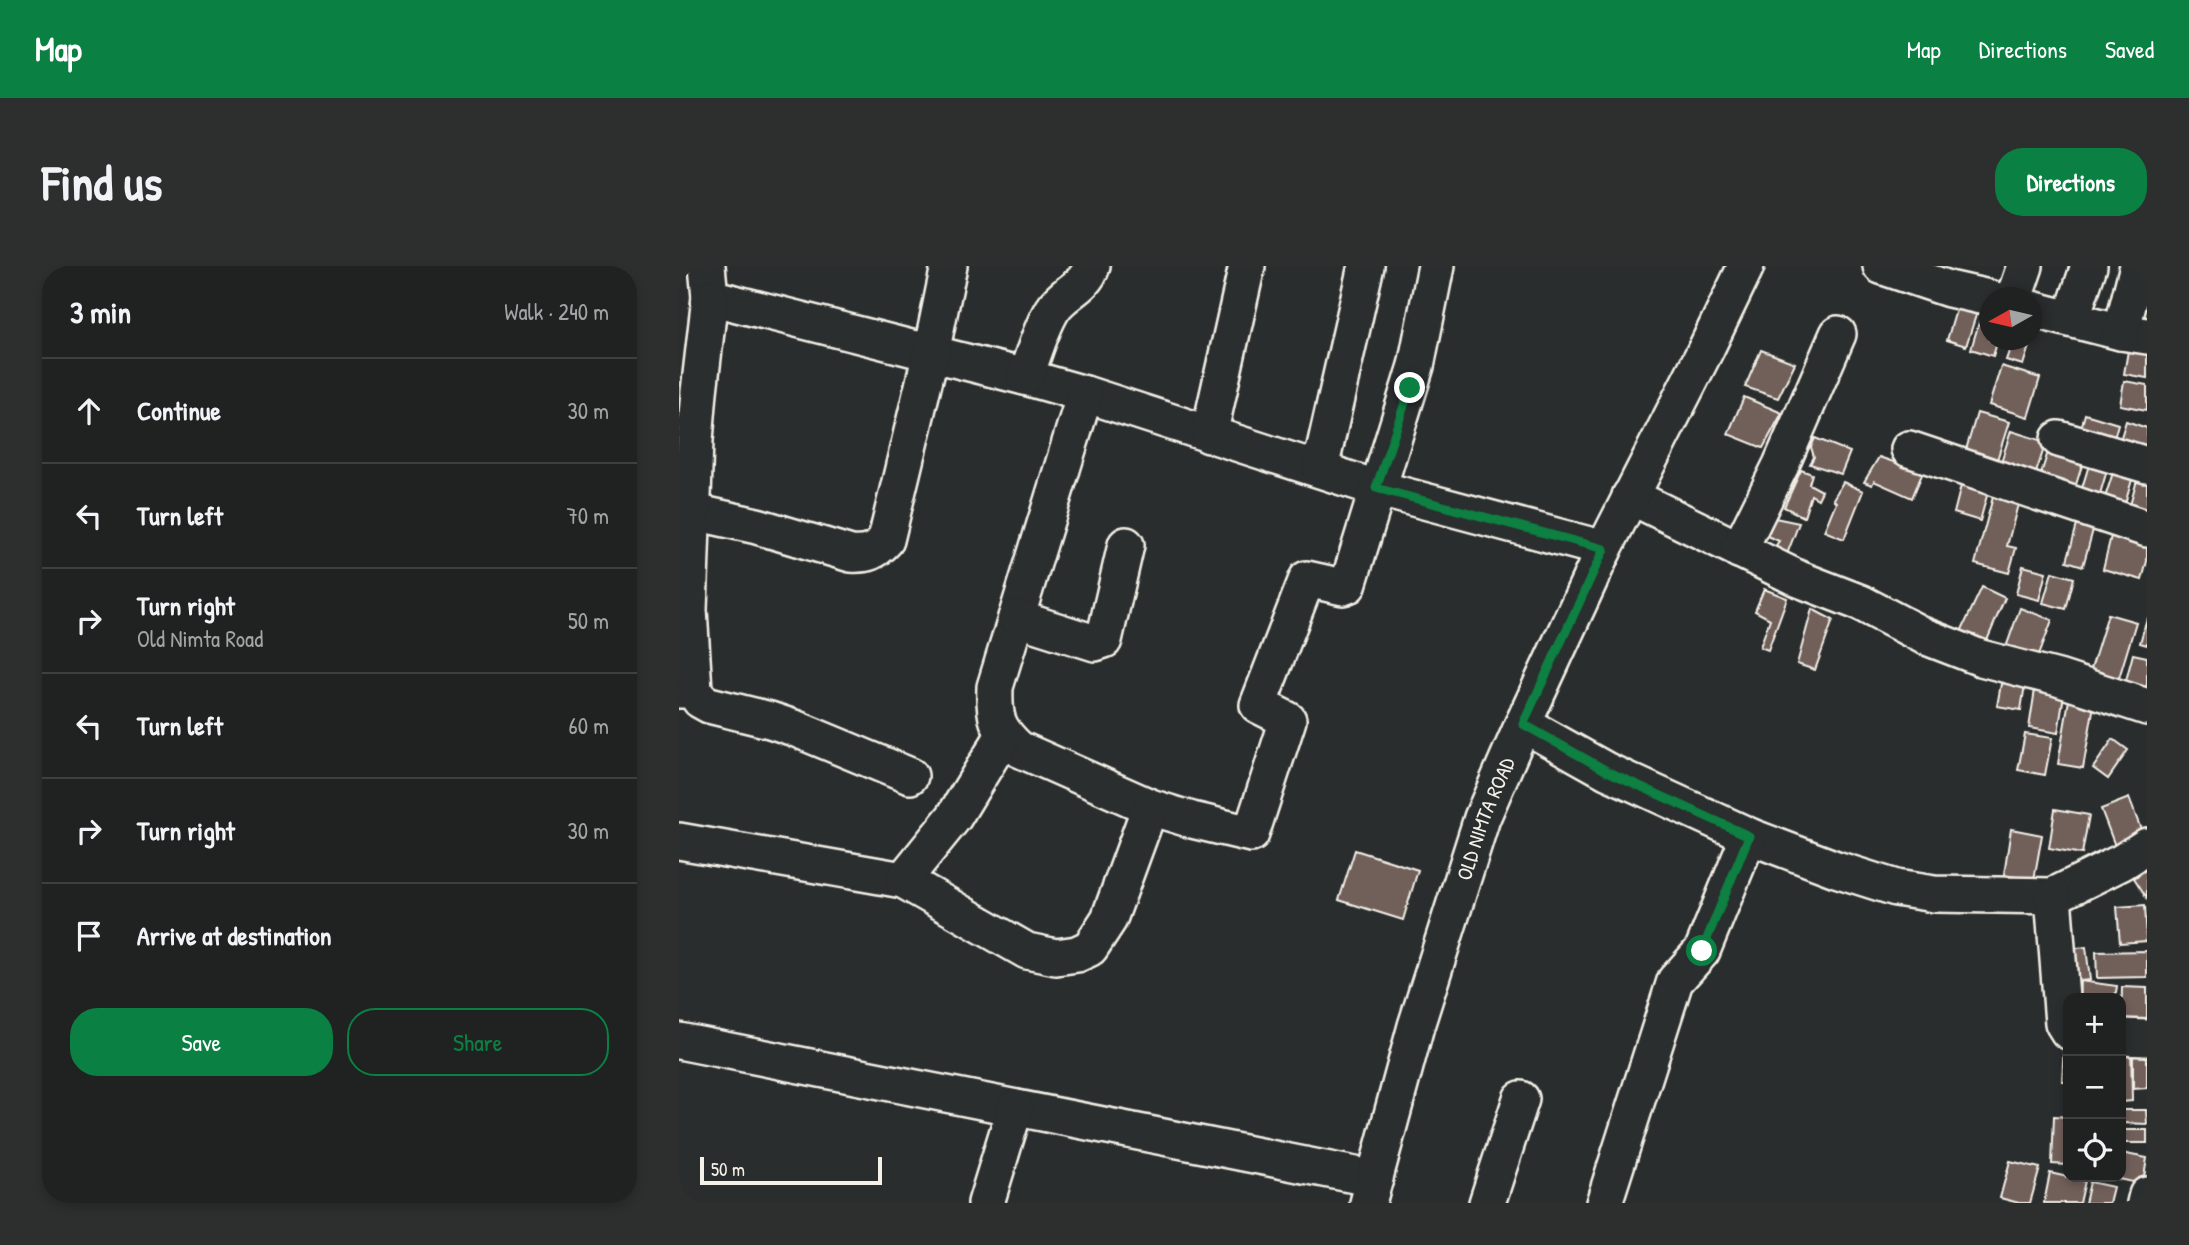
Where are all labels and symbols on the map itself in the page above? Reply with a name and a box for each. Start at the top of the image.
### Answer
north arrow [1979,287,2042,350]
route end [1394,372,1425,403]
street label: OLD NIMTA ROAD [1449,753,1521,884]
route start [1686,935,1717,966]
scale bar [700,1154,882,1186]

